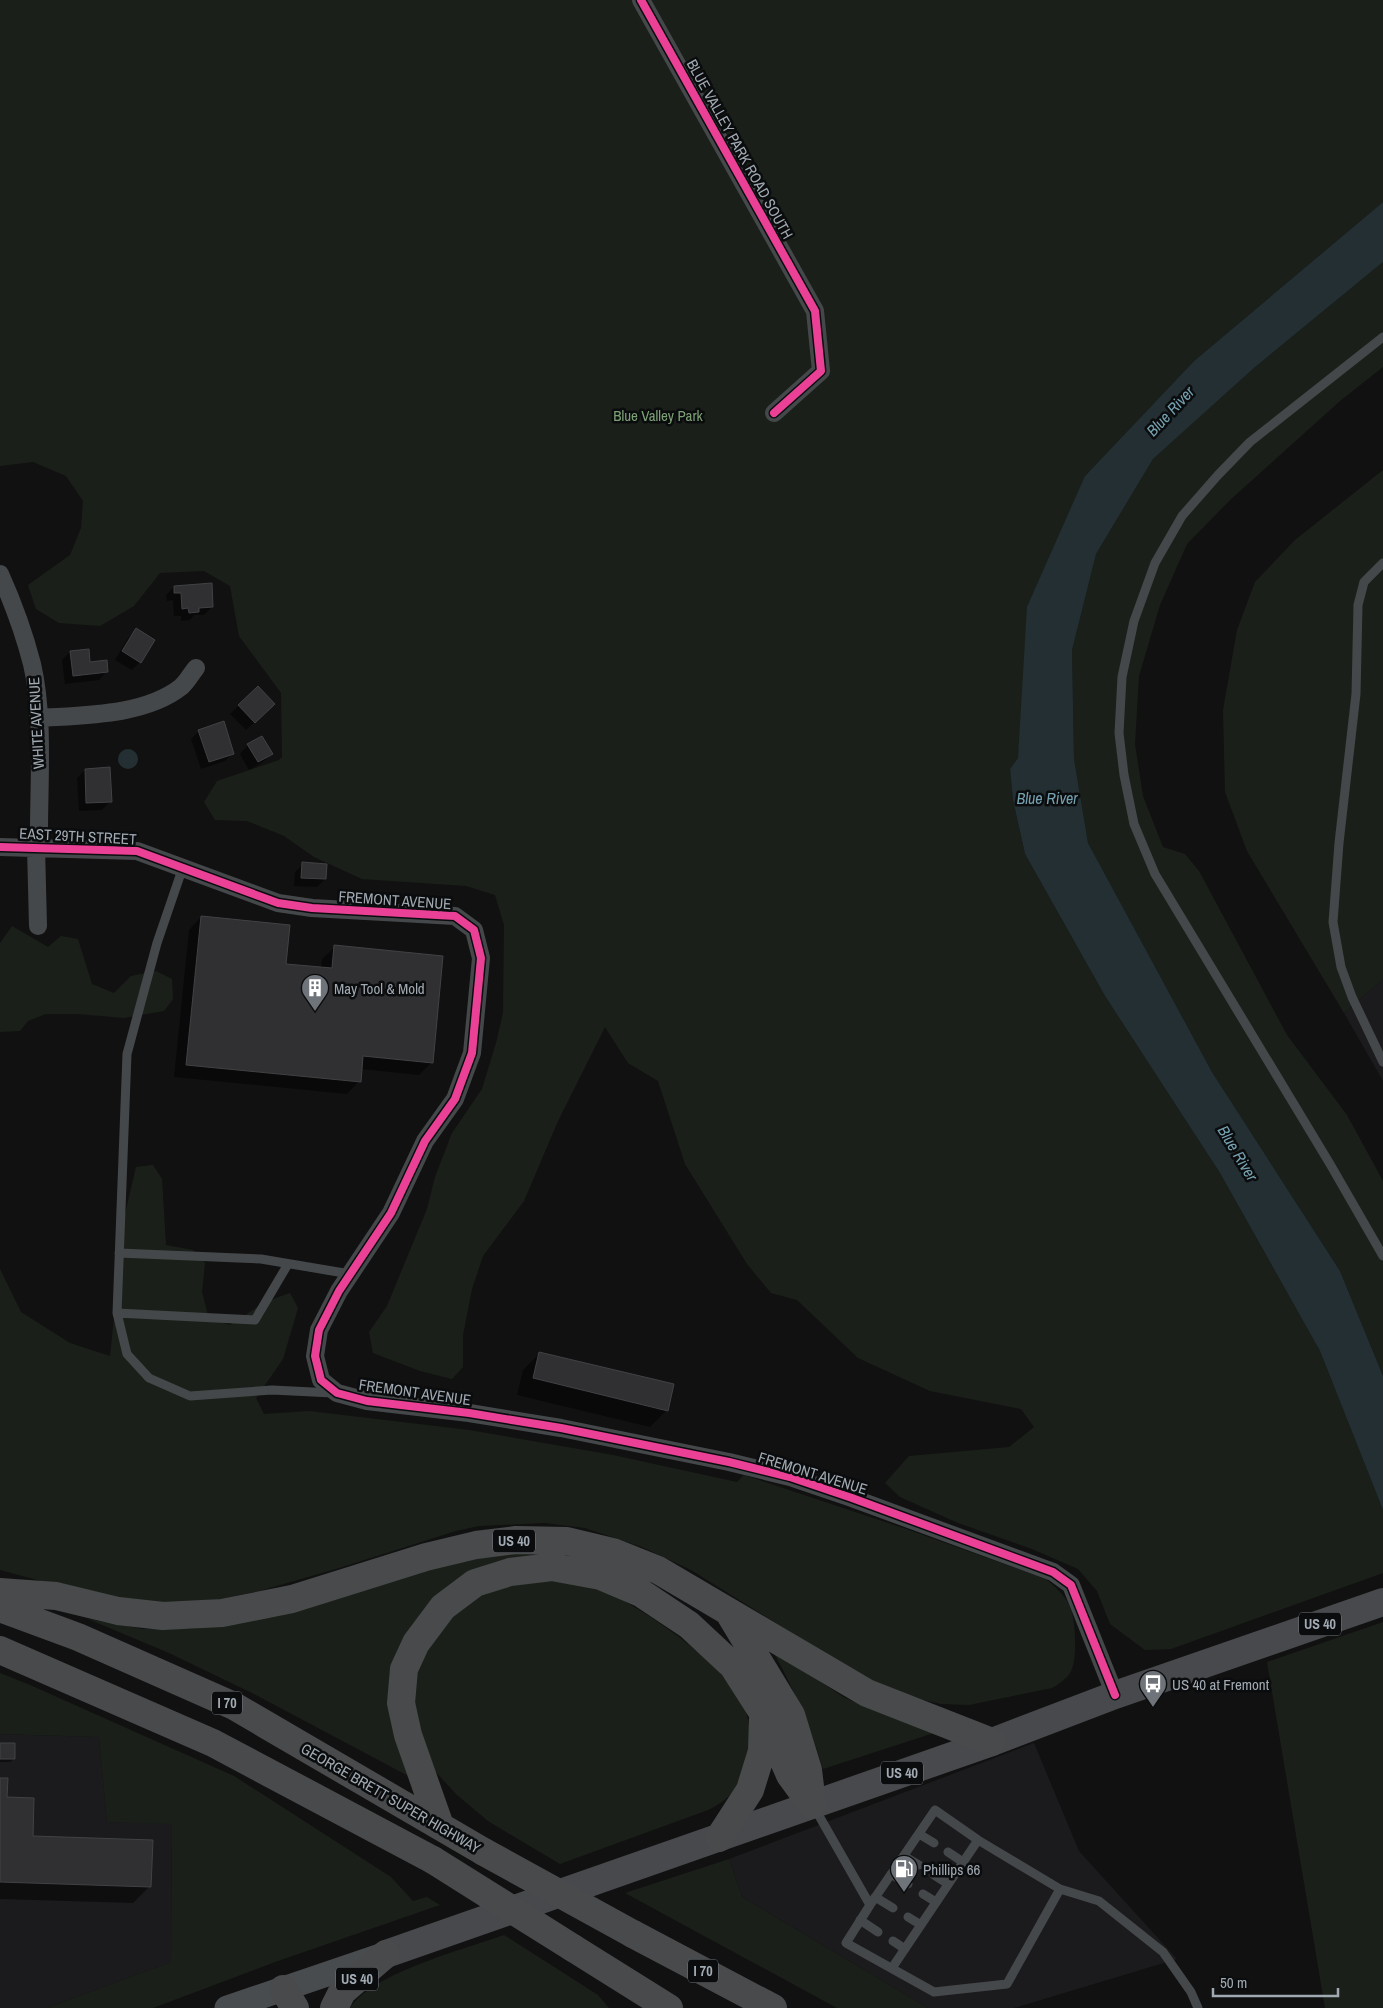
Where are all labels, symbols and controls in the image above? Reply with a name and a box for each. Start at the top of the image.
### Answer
street label: BLUE VALLEY PARK ROAD SOUTH [682,55,798,243]
water label: Blue River [1141,381,1199,441]
park label: Blue Valley Park [613,405,704,426]
street label: WHITE AVENUE [23,676,49,770]
water label: Blue River [1016,787,1078,809]
street label: EAST 29TH STREET [19,822,138,850]
street label: FREMONT AVENUE [338,886,452,914]
building icon: May Tool & Mold [300,973,330,1012]
place label: May Tool & Mold [334,978,425,999]
water label: Blue River [1213,1121,1264,1185]
street label: FREMONT AVENUE [358,1374,472,1410]
street label: FREMONT AVENUE [756,1446,870,1500]
road number: US 40 [493,1530,535,1552]
road number: US 40 [1299,1612,1341,1636]
bus stop icon: US 40 at Fremont [1138,1669,1168,1708]
place label: US 40 at Fremont [1172,1674,1270,1695]
road number: I 70 [212,1692,242,1715]
street label: GEORGE BRETT SUPER HIGHWAY [297,1738,485,1859]
road number: US 40 [881,1762,923,1785]
fuel station icon: Phillips 66 [889,1854,919,1893]
place label: Phillips 66 [923,1859,981,1880]
road number: I 70 [688,1960,718,1982]
scale bar [1213,1966,1338,1998]
road number: US 40 [336,1968,378,1990]
text: 50 m [1220,1972,1247,1993]

